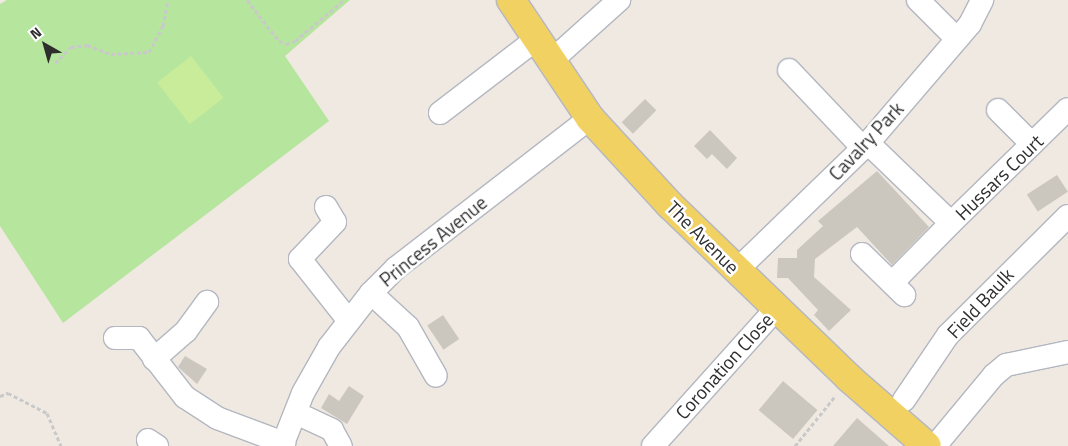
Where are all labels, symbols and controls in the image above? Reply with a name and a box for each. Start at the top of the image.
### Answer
north arrow [20,20,70,70]
text: N [25,22,46,44]
street label: Cavalry Park [824,97,908,185]
street label: Hussars Court [950,129,1048,225]
street label: Princess Avenue [375,191,491,291]
street label: The Avenue [662,196,744,278]
street label: Field Baulk [942,263,1018,343]
street label: Coronation Close [670,308,778,424]

